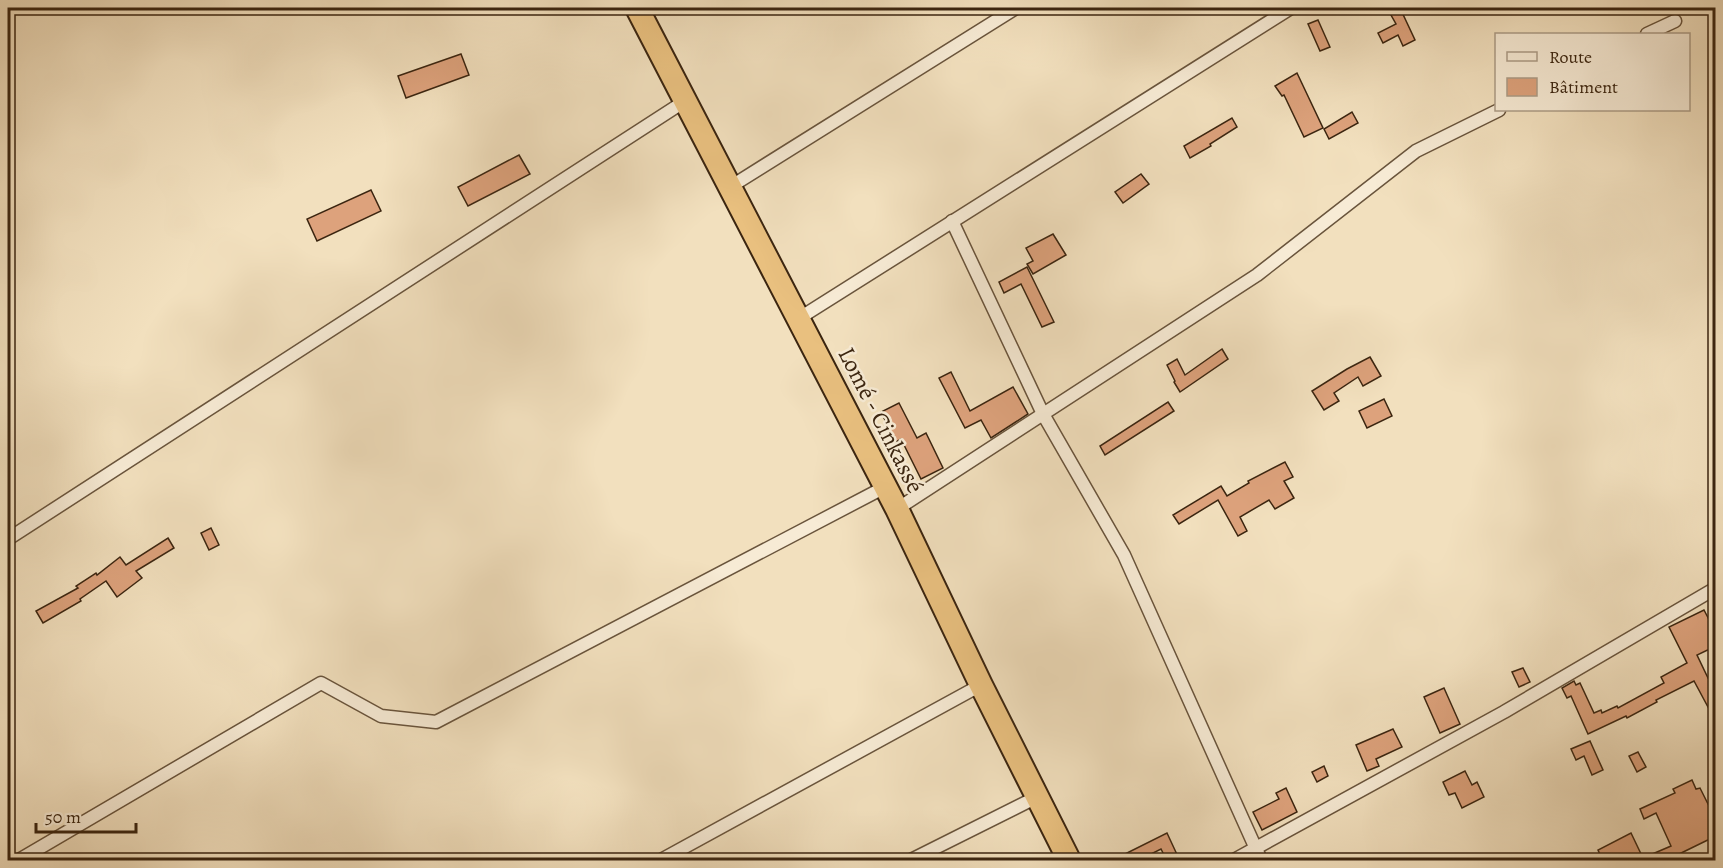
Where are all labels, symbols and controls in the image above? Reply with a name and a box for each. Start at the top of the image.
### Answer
legend [1495,33,1690,111]
text: Route [1549,45,1592,69]
text: Bâtiment [1549,75,1618,99]
street label: Lomé - Cinkassé [831,342,931,498]
scale bar [36,796,136,834]
text: 50 m [45,805,81,829]

